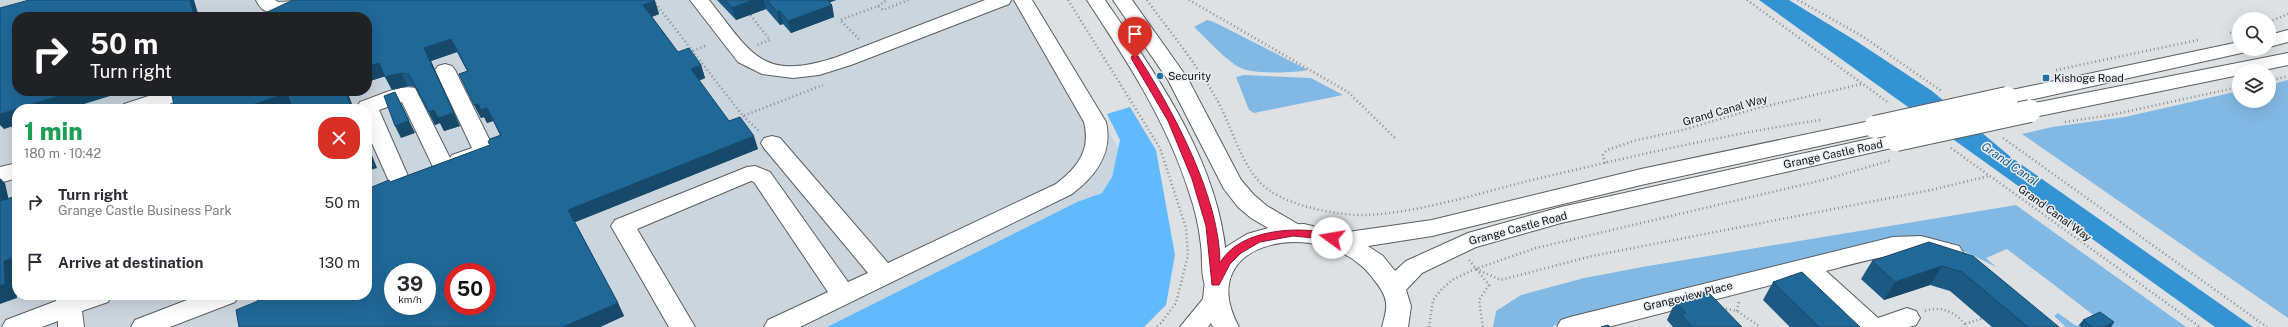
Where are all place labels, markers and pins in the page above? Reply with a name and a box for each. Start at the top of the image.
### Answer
pin [1118,17,1152,58]
place label: Security [1168,70,1211,82]
marker: Security [1155,71,1165,81]
place label: Kishoge Road [2054,72,2124,84]
marker: Kishoge Road [2041,73,2051,83]

